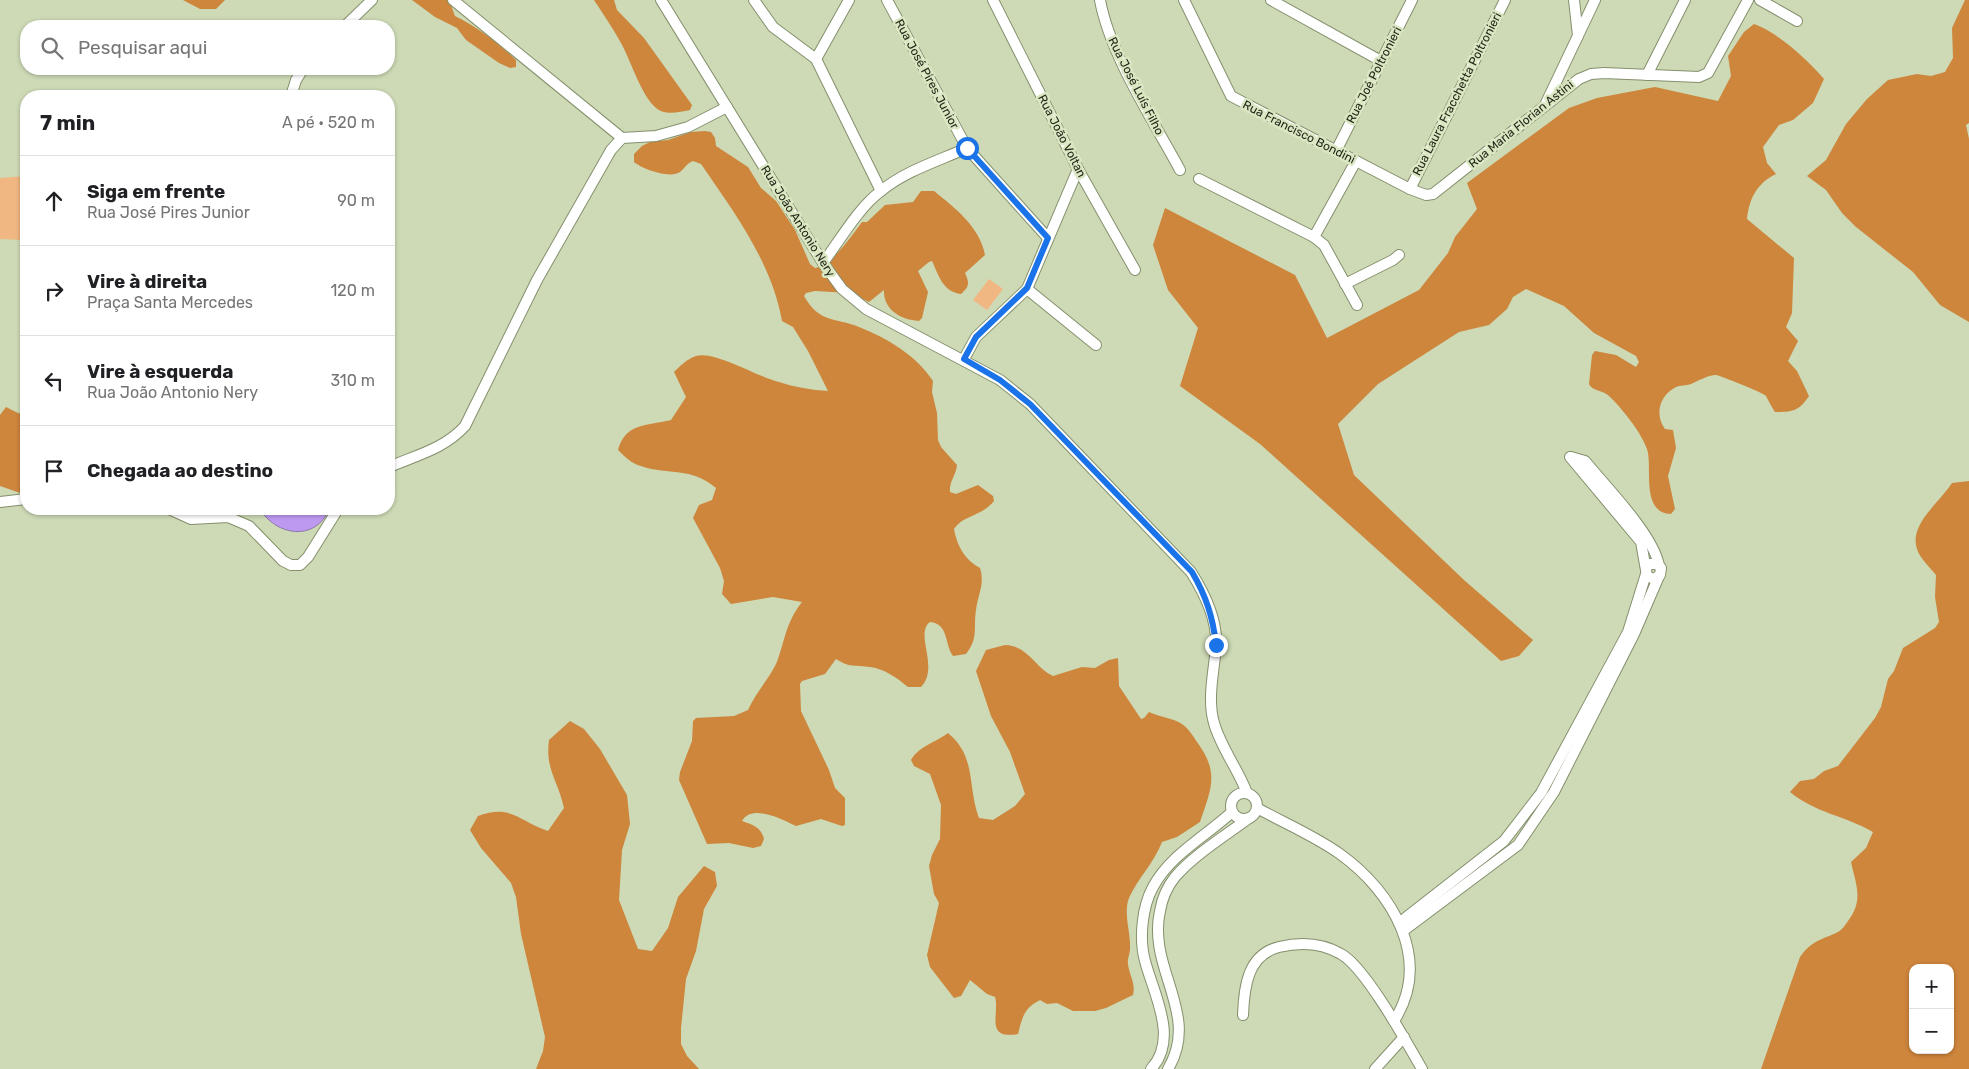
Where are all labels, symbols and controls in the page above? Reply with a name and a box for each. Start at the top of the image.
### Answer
street label: Rua Laura Fracchetta Poltronieri [1410,10,1504,178]
street label: Rua José Pires Junior [892,17,962,132]
search box [20,20,395,75]
street label: Rua Joé Poltronieri [1344,24,1404,126]
icon: search [38,34,66,62]
street label: Rua José Luís Filho [1105,35,1167,137]
text: Pesquisar aqui [78,36,207,59]
street label: Rua Maria Florian Astini [1466,77,1576,171]
street label: Rua João Voltan [1035,92,1089,180]
street label: Rua Francisco Bondini [1240,98,1358,167]
text: 7 min [40,110,95,135]
text: A pé · 520 m [282,113,375,132]
route start [956,137,979,160]
street label: Rua João Antonio Nery [758,163,838,279]
text: Siga em frente [87,180,225,203]
icon: ahead [40,187,68,215]
text: 90 m [337,191,375,210]
text: Rua José Pires Junior [87,203,250,222]
text: Vire à direita [87,270,207,293]
icon: right [40,277,68,305]
text: 120 m [330,281,375,300]
text: Praça Santa Mercedes [87,293,253,312]
text: Vire à esquerda [87,360,234,383]
icon: left [40,367,68,395]
text: 310 m [331,371,375,390]
text: Rua João Antonio Nery [87,383,258,402]
icon: arrive [40,457,68,485]
text: Chegada ao destino [87,459,273,482]
route end [1205,634,1228,657]
map controls [1909,964,1954,1054]
button: + [1909,964,1954,1009]
button: − [1909,1009,1954,1054]

